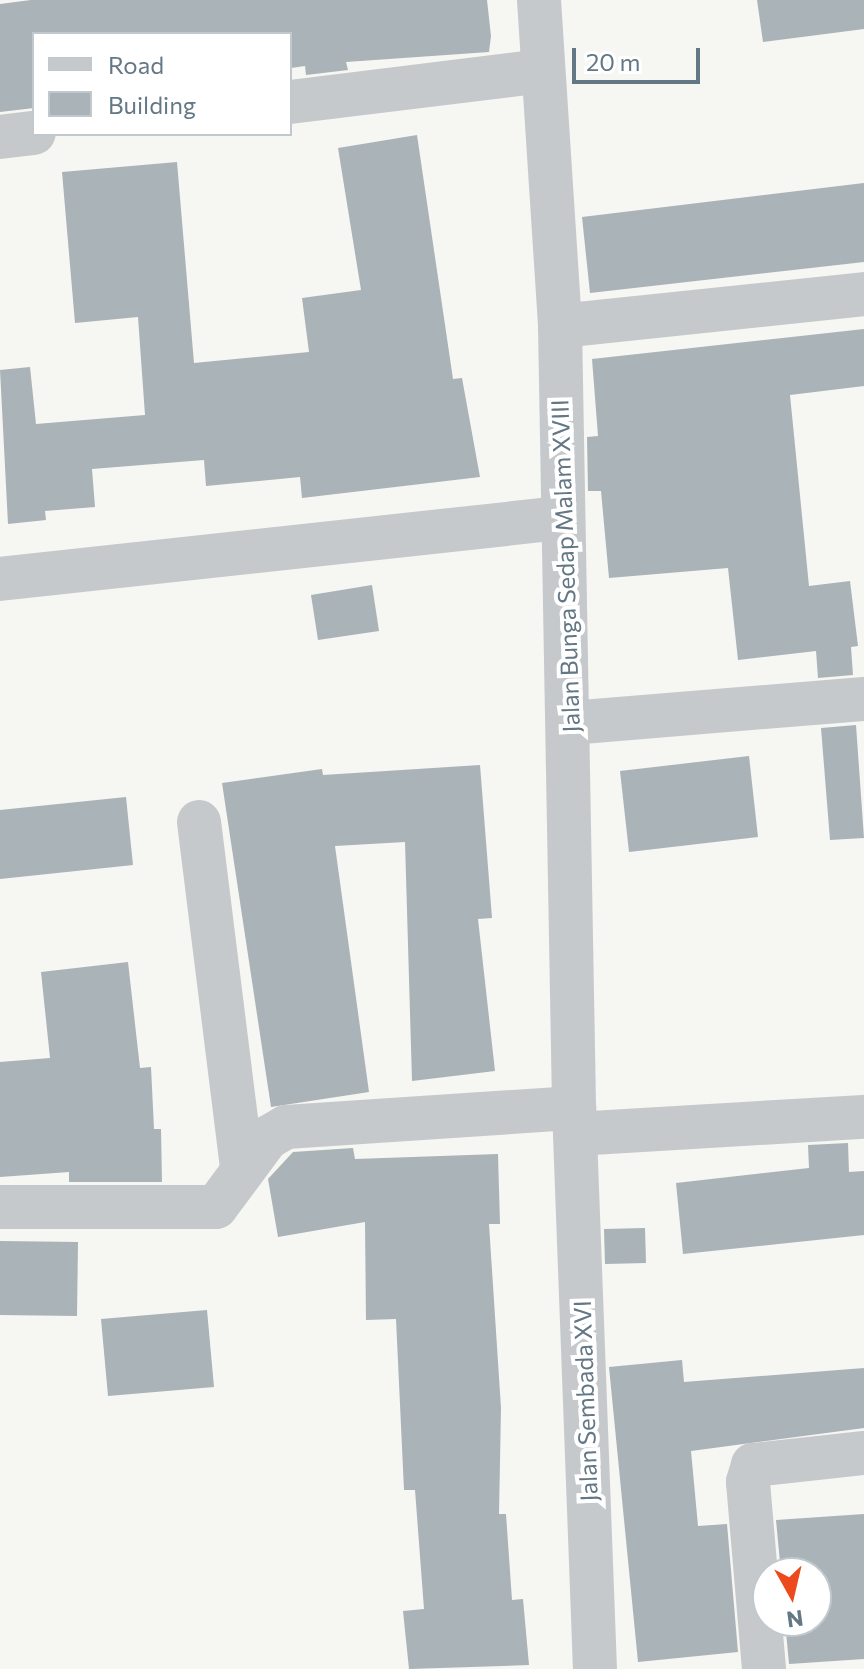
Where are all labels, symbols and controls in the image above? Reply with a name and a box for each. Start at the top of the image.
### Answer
legend [32,32,292,136]
scale bar [576,32,704,82]
text: 20 m [586,47,640,76]
text: Road [108,50,164,79]
text: Building [108,90,196,119]
street label: Jalan Bunga Sedap Malam XVIII [545,399,585,733]
street label: Jalan Sembada XVI [567,1300,603,1502]
north arrow [752,1557,832,1637]
text: N [785,1605,805,1634]

